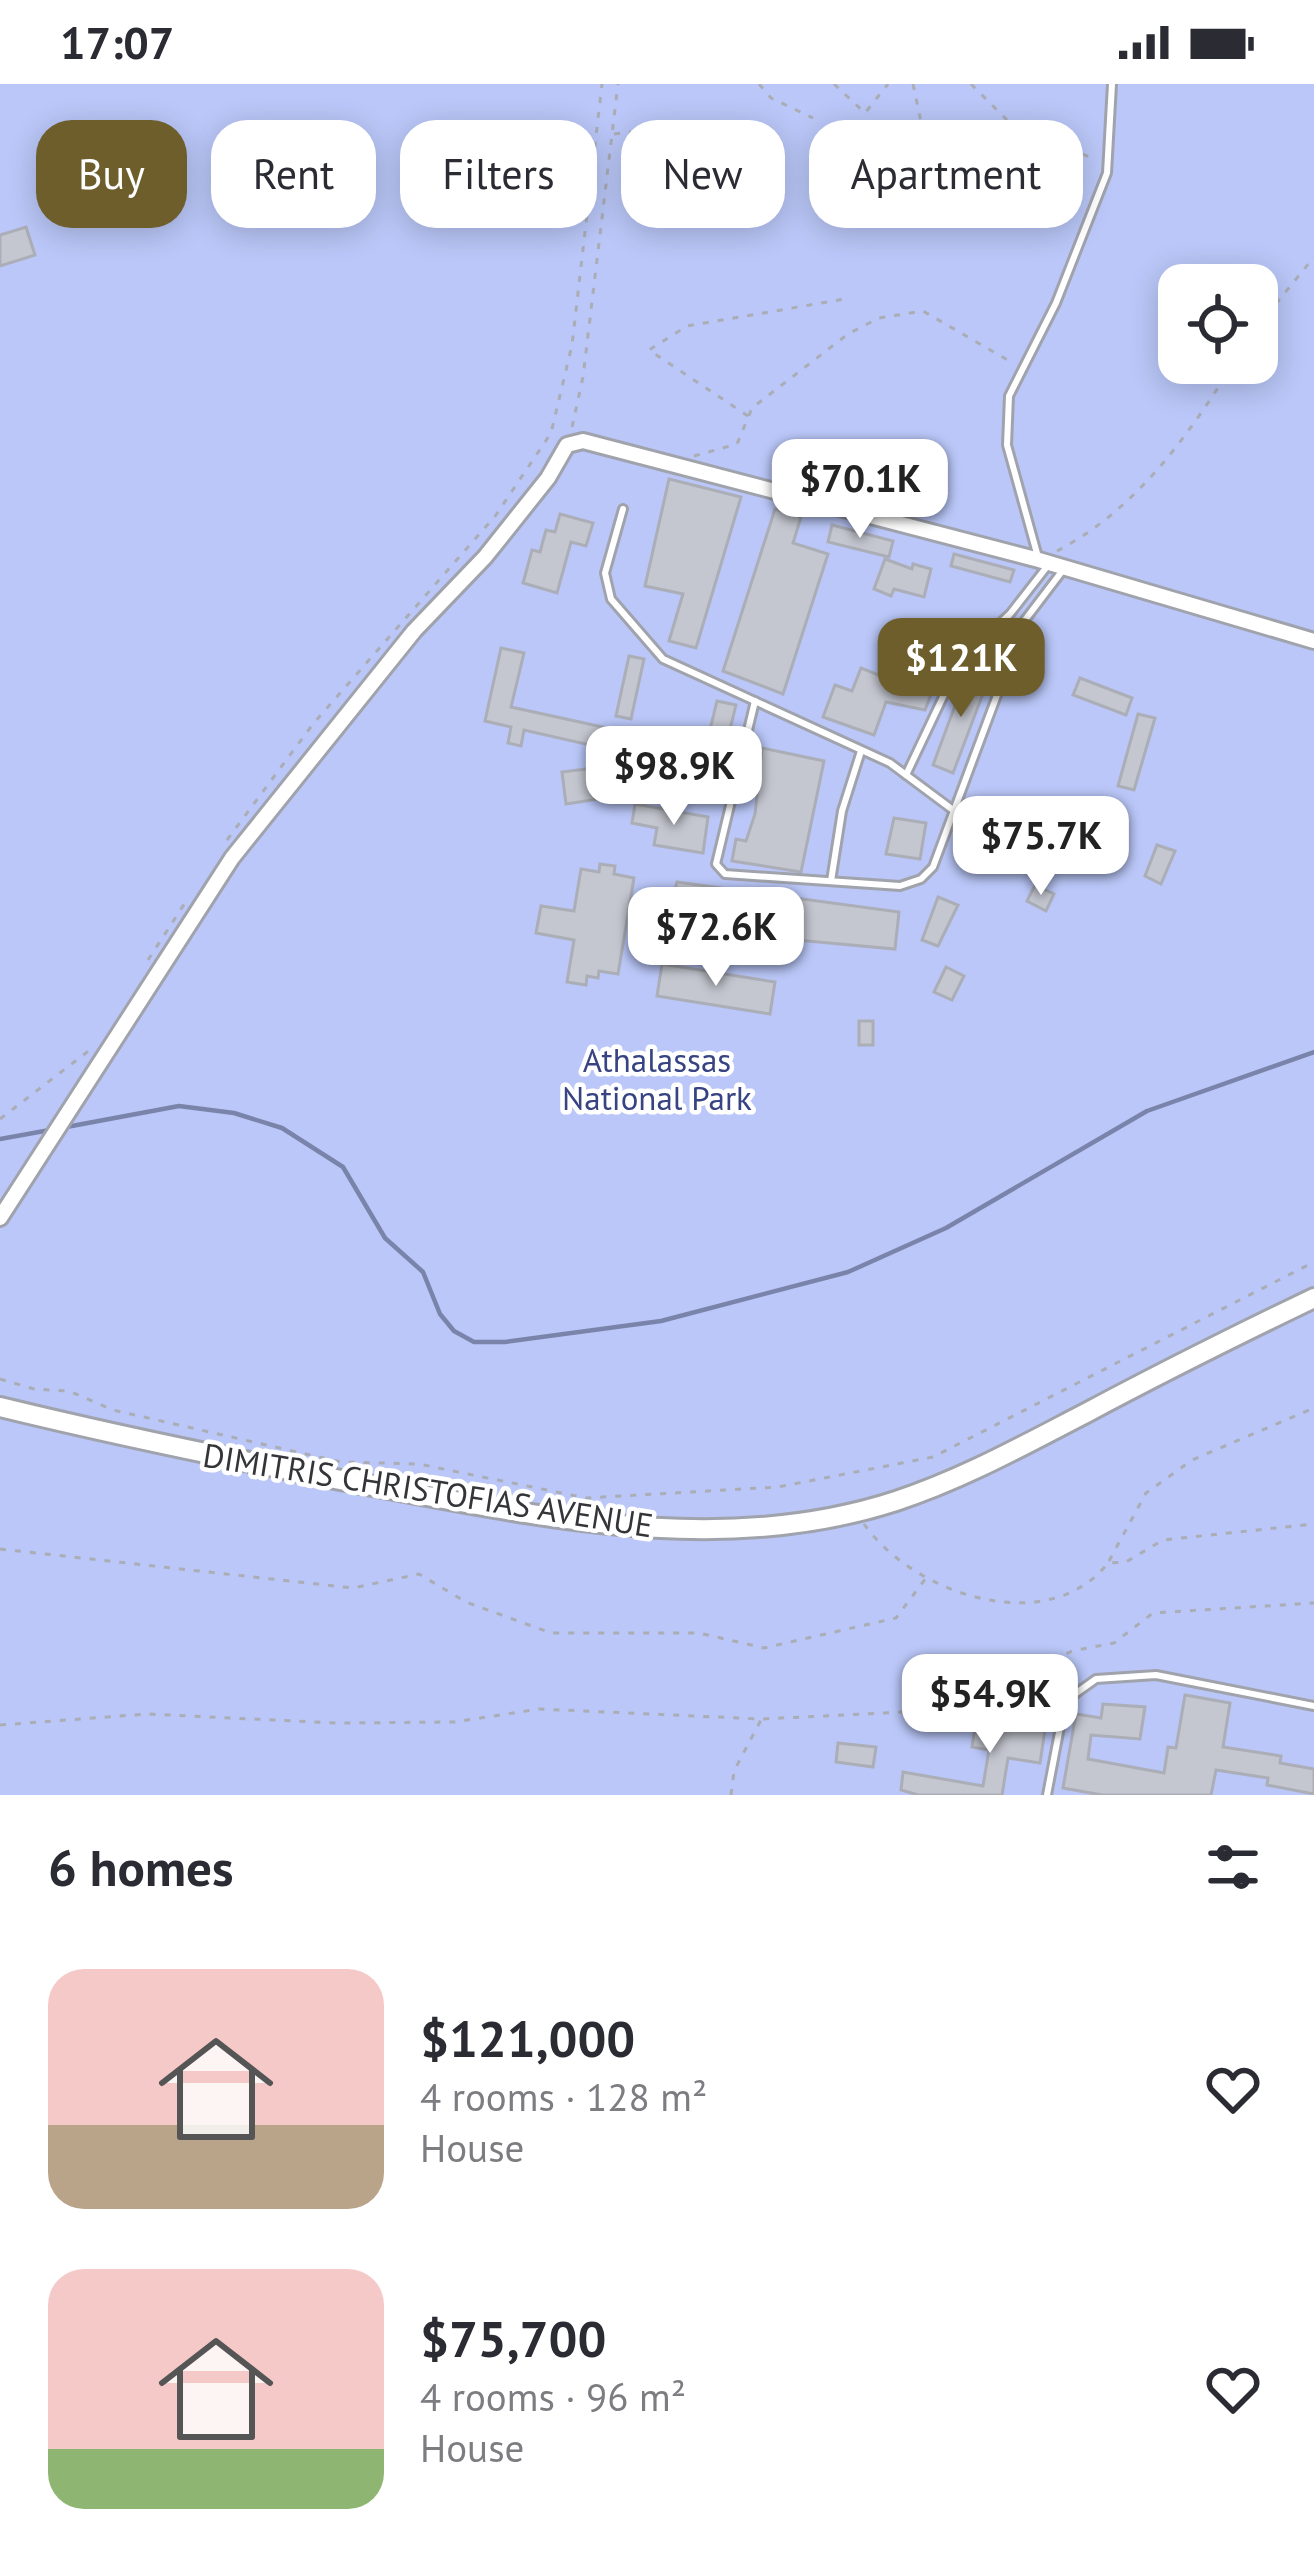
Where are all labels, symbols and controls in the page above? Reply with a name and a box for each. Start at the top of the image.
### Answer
text: 17:07 [60,13,174,71]
chip: Buy [36,120,187,228]
chip: Rent [211,120,376,228]
chip: Filters [400,120,597,228]
chip: New [621,120,785,228]
chip: Apartment [809,120,1083,228]
map controls [1158,264,1278,384]
button: locate [1158,264,1278,384]
pin: $70.1K [762,439,958,541]
text: $70.1K [799,452,921,503]
pin: $121K [877,618,1045,720]
text: $121K [905,631,1017,682]
pin: $98.9K [576,726,772,828]
text: $98.9K [613,739,735,790]
pin: $75.7K [943,796,1139,898]
text: $75.7K [980,809,1102,860]
pin: $72.6K [618,887,814,989]
text: $72.6K [655,900,777,951]
park label: Athalassas National Park [562,1038,752,1119]
street label: DIMITRIS CHRISTOFIAS AVENUE [200,1433,656,1546]
pin: $54.9K [892,1654,1088,1756]
text: $54.9K [929,1667,1051,1718]
text: 6 homes [48,1834,234,1900]
icon: filters [1200,1834,1266,1900]
text: $121,000 [420,2005,635,2071]
icon: home [144,2017,288,2161]
icon: heart [1200,2056,1266,2122]
text: 4 rooms · 128 m² [420,2071,707,2122]
text: House [420,2122,524,2173]
text: $75,700 [420,2305,606,2371]
icon: home [144,2317,288,2461]
icon: heart [1200,2356,1266,2422]
text: 4 rooms · 96 m² [420,2371,686,2422]
text: House [420,2422,524,2473]

